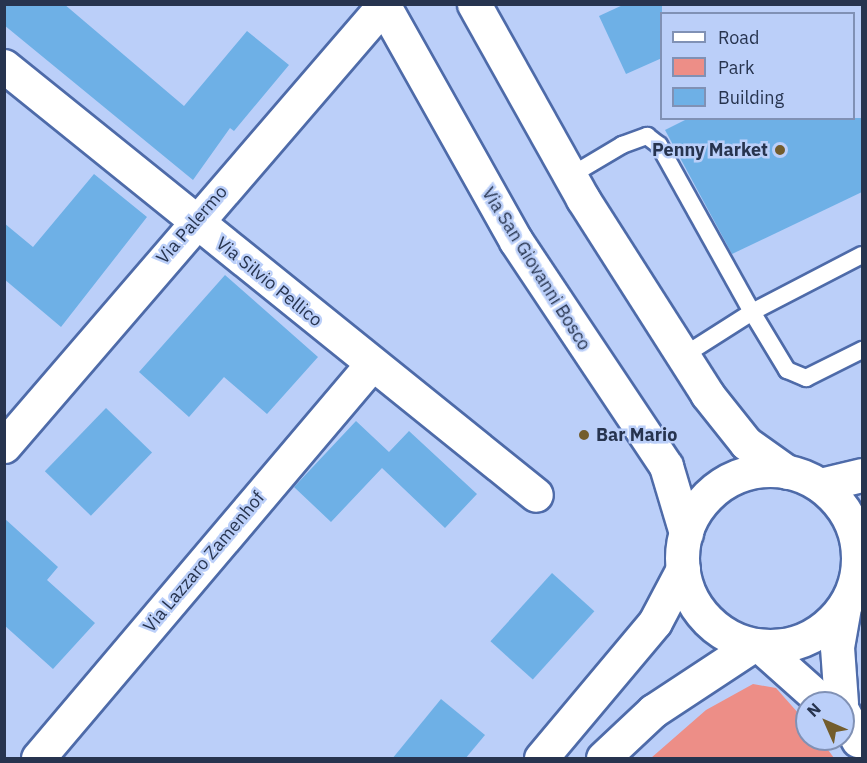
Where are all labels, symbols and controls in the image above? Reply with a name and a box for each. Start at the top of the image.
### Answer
legend [660,12,855,120]
text: Road [718,26,759,49]
text: Park [718,56,754,79]
text: Building [718,86,784,109]
place label: Penny Market [652,139,768,161]
marker: Penny Market [773,143,787,157]
street label: Via Palermo [152,181,232,269]
street label: Via San Giovanni Bosco [477,184,595,354]
street label: Via Silvio Pellico [212,233,326,331]
place label: Bar Mario [596,424,677,446]
marker: Bar Mario [577,428,591,442]
street label: Via Lazzaro Zamenhof [139,487,269,637]
north arrow [795,691,855,751]
text: N [803,699,825,721]

